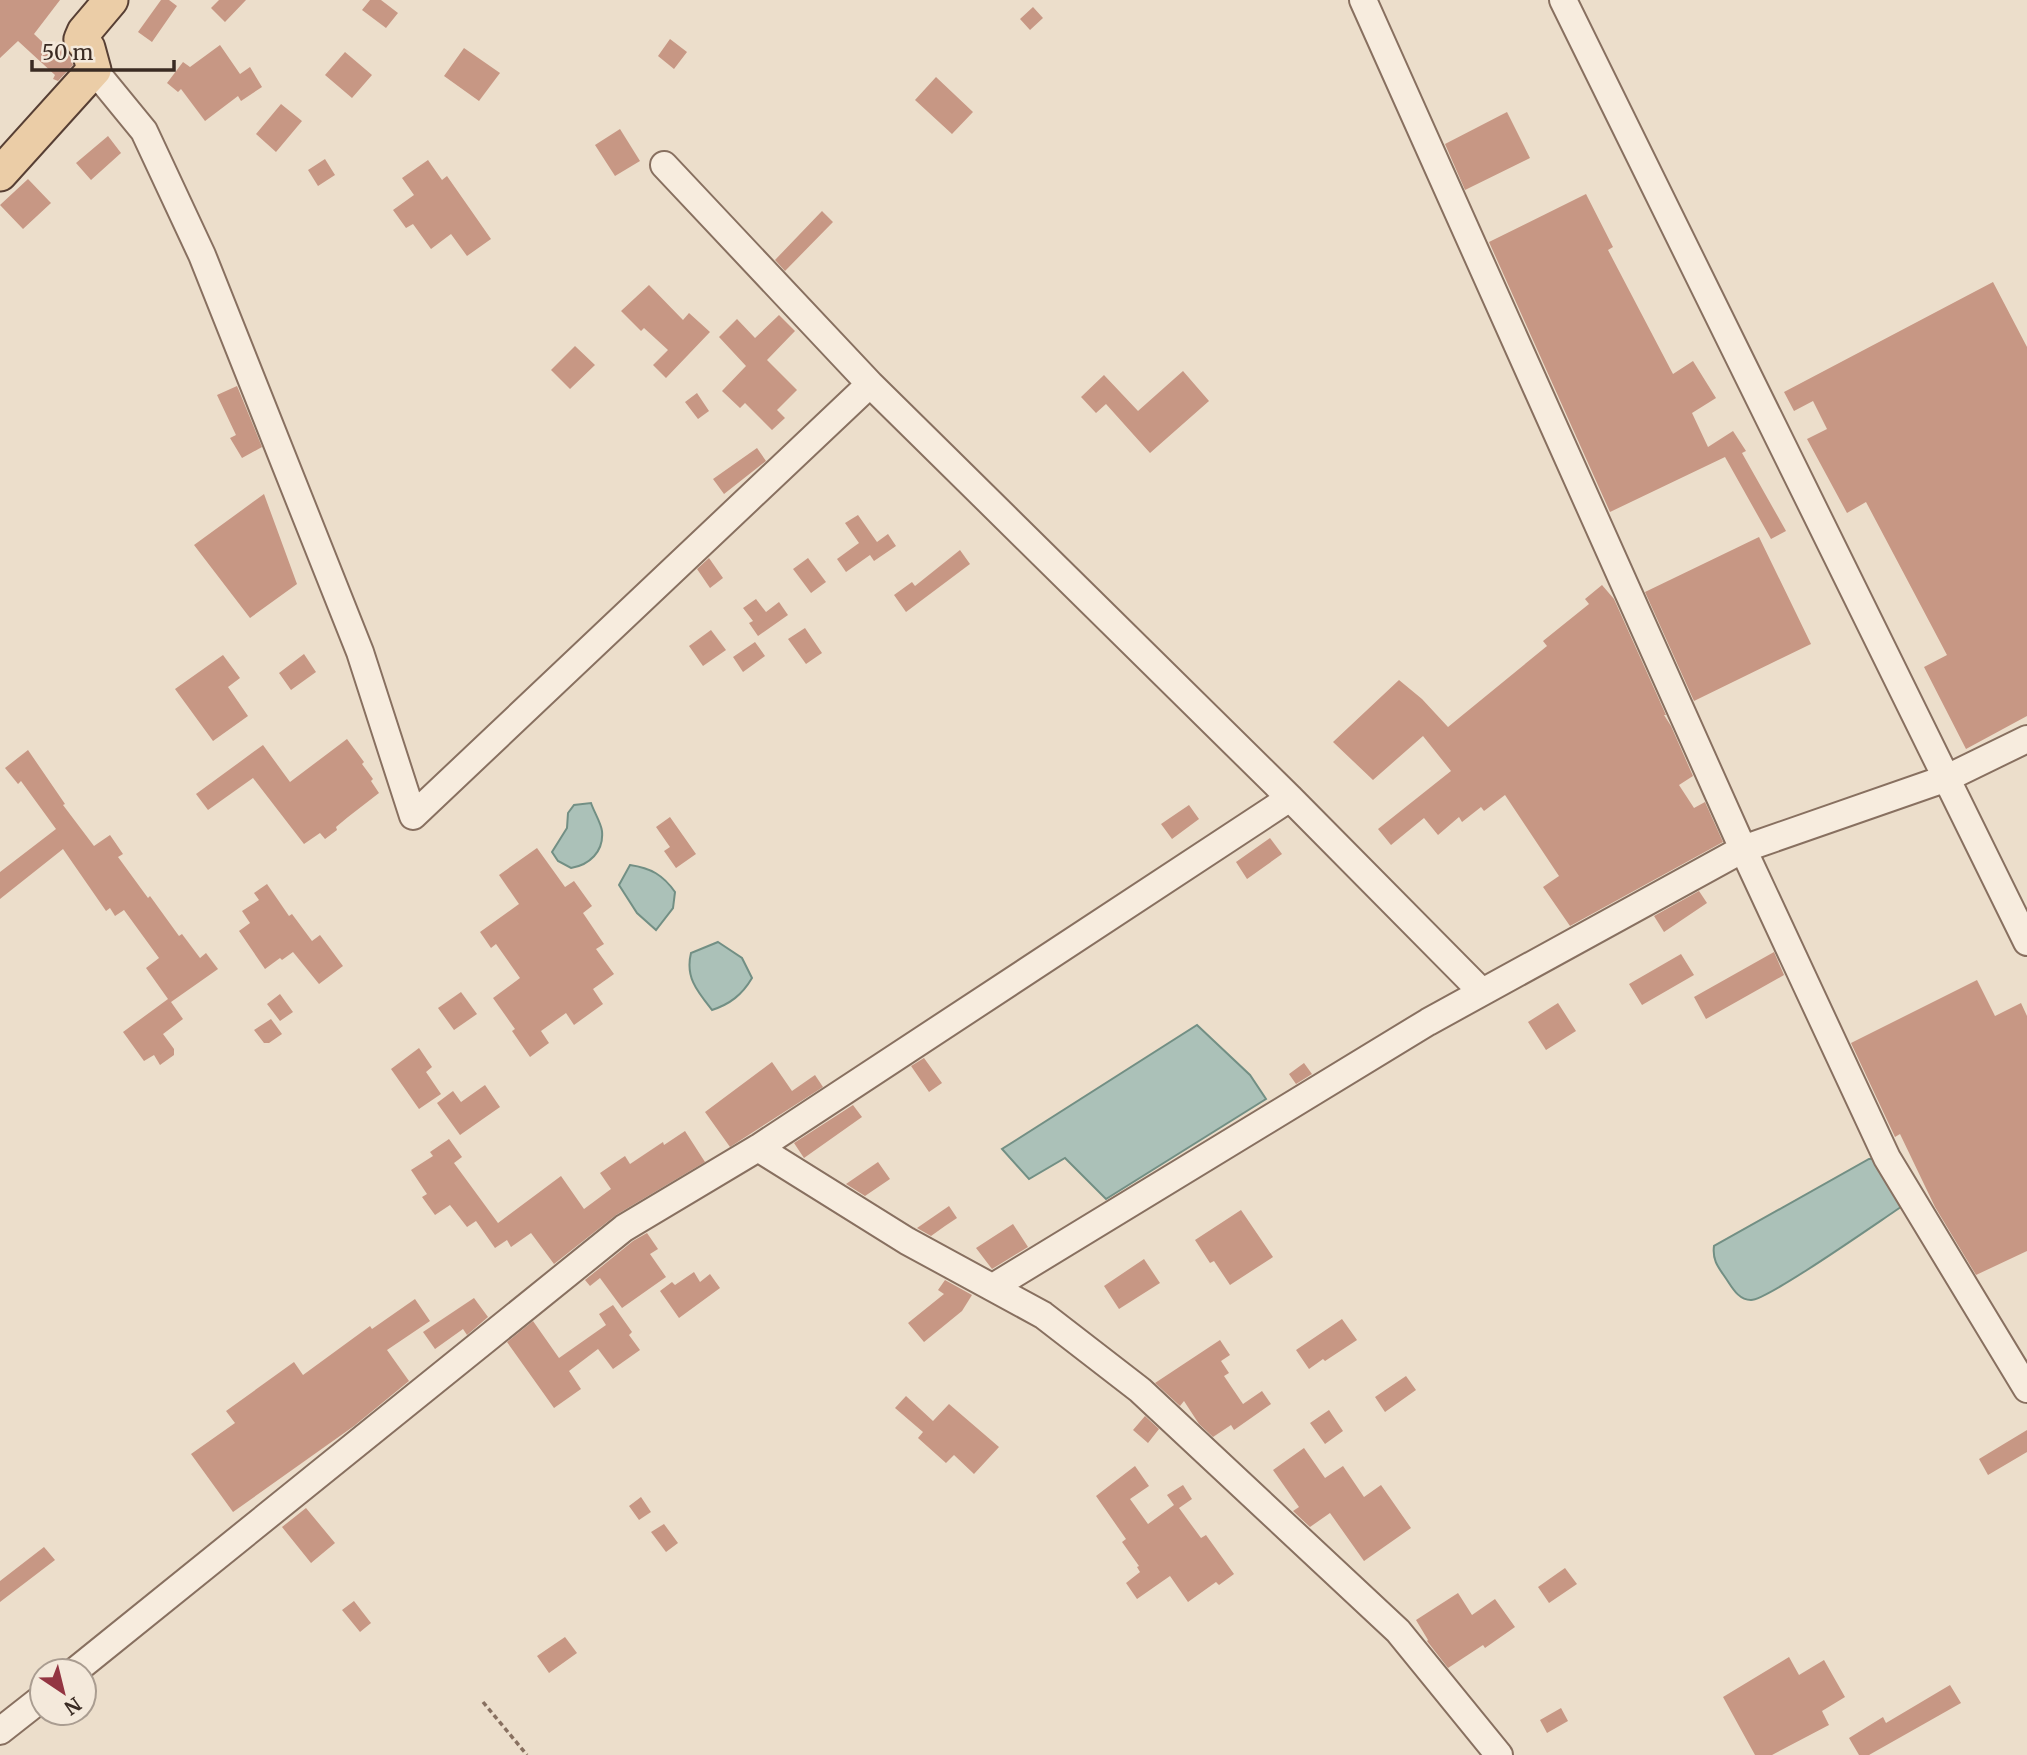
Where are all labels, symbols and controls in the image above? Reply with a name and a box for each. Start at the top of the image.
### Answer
scale bar [32,28,173,72]
text: 50 m [42,39,93,66]
north arrow [28,1657,98,1727]
text: N [60,1692,86,1720]

